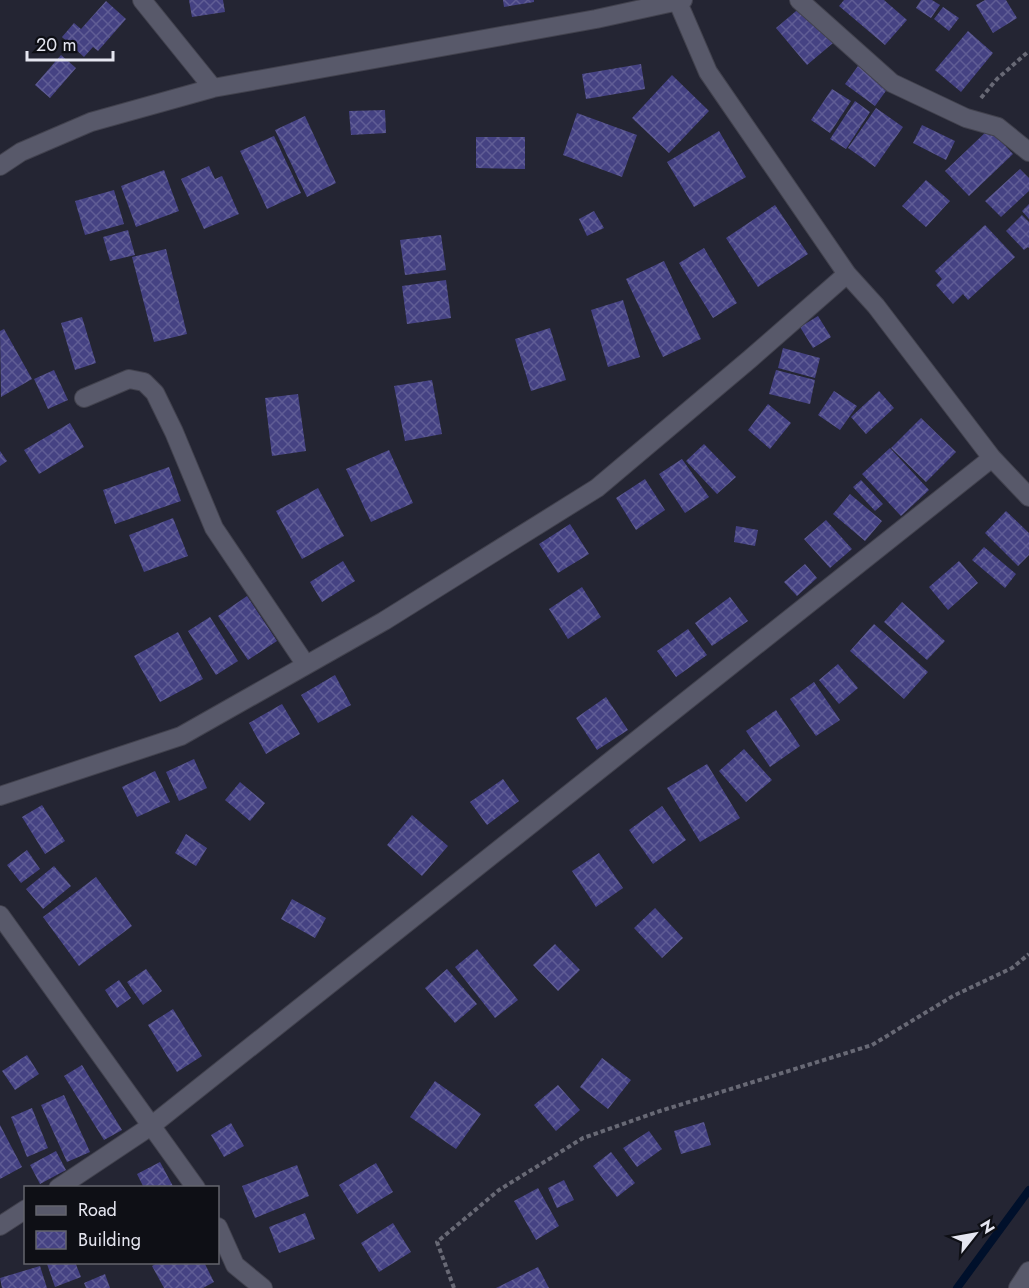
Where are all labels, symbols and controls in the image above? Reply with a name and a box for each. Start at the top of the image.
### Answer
scale bar [27,24,112,62]
text: 20 m [36,32,76,58]
legend [24,1186,219,1264]
text: Road [78,1197,117,1223]
north arrow [945,1204,1005,1264]
text: N [974,1215,1001,1238]
text: Building [78,1227,141,1253]

